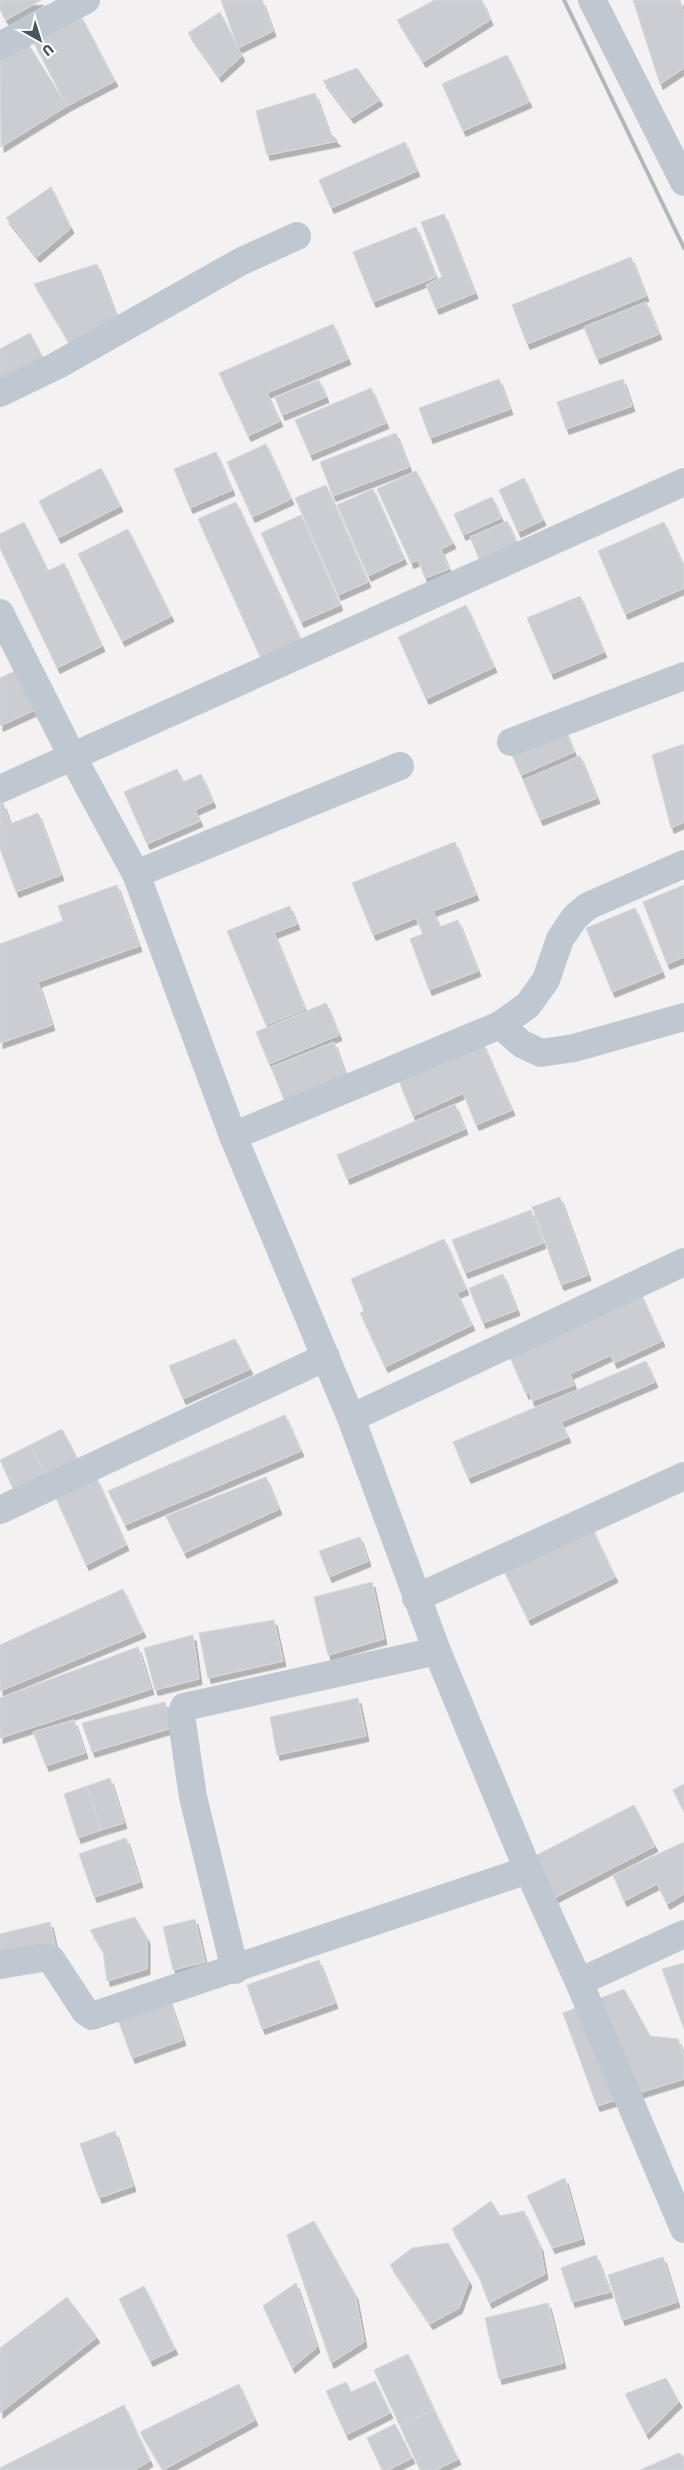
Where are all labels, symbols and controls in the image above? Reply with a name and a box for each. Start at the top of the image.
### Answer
north arrow [15,15,65,65]
text: U [38,39,58,61]

